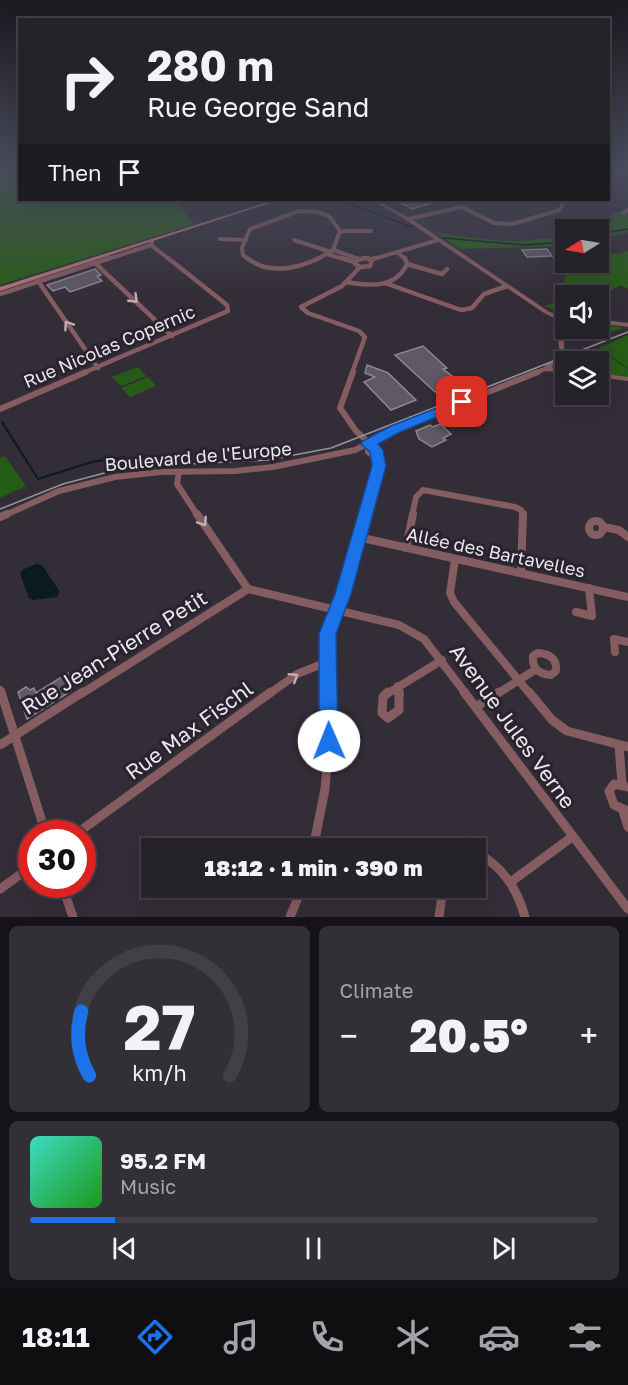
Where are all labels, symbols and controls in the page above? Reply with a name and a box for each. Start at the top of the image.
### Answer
text: 280 m [147,40,274,90]
icon: right [48,42,126,120]
text: Rue George Sand [147,91,369,123]
icon: arrive [113,156,146,189]
text: Then [48,159,101,186]
north arrow [555,219,609,273]
map controls [555,219,609,405]
button: sound [555,285,609,339]
one-way arrow [127,292,137,303]
street label: Rue Nicolas Copernic [20,300,198,392]
one-way arrow [64,320,75,331]
button: layers [555,351,609,405]
pin [436,376,487,427]
icon: arrive [445,385,478,418]
street label: Boulevard de l'Europe [104,437,292,475]
one-way arrow [196,516,207,527]
street label: Allée des Bartavelles [405,522,587,582]
street label: Rue Jean-Pierre Petit [16,584,212,720]
street label: Avenue Jules Verne [445,639,581,813]
one-way arrow [288,673,298,685]
street label: Rue Max Fischl [120,675,258,785]
position arrow [297,709,361,773]
speed limit sign: 30 [18,820,96,898]
text: 18:12 · 1 min · 390 m [204,854,423,881]
text: Climate [340,978,413,1002]
text: 27 [123,989,195,1064]
text: 20.5° [410,1008,528,1062]
text: − [340,1016,358,1055]
text: + [580,1016,598,1055]
text: km/h [132,1060,187,1086]
text: 95.2 FM [120,1147,206,1174]
text: Music [120,1174,176,1198]
icon: previous [108,1232,141,1265]
icon: pause [297,1232,330,1265]
icon: next [487,1232,520,1265]
icon: directions [134,1316,176,1358]
icon: music [220,1316,262,1358]
icon: phone [306,1316,348,1358]
icon: climate [392,1316,434,1358]
icon: car [478,1316,520,1358]
icon: filters [564,1316,606,1358]
text: 18:11 [22,1321,90,1353]

